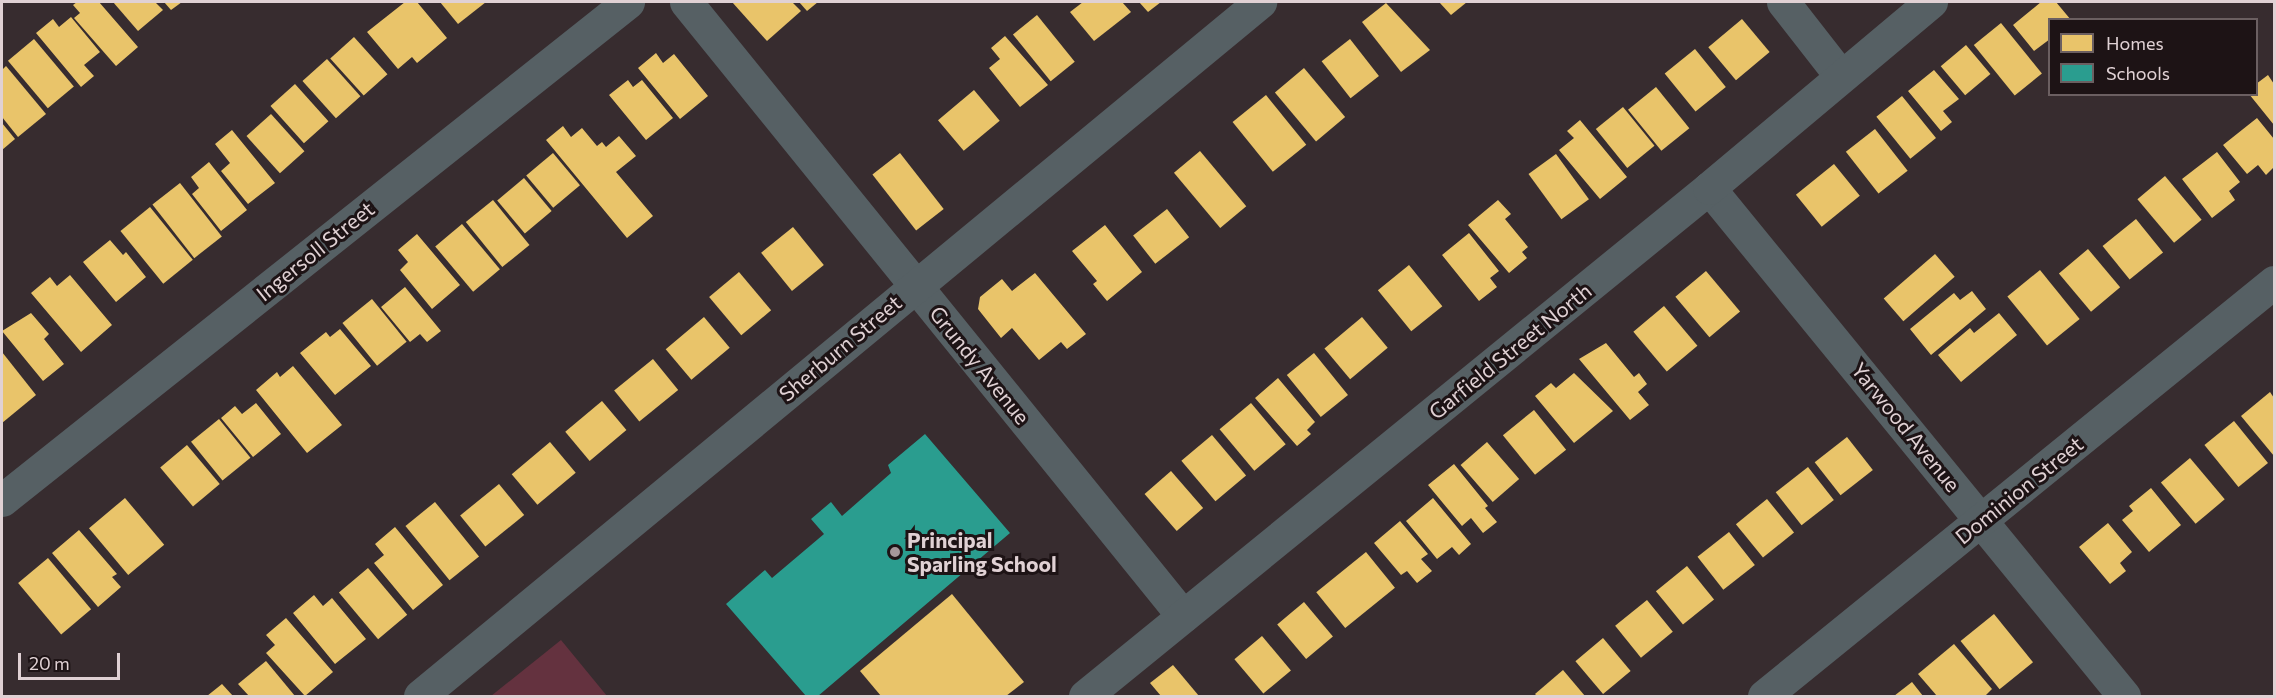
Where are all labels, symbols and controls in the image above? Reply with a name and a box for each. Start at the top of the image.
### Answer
legend [2048,18,2258,96]
text: Homes [2106,32,2164,54]
text: Schools [2106,62,2170,84]
street label: Ingersoll Street [251,196,379,306]
street label: Garfield Street North [1424,278,1596,424]
street label: Sherburn Street [774,290,906,406]
street label: Grundy Avenue [925,301,1035,429]
street label: Yarwood Avenue [1846,357,1966,497]
street label: Dominion Street [1950,431,2088,549]
place label: Principal Sparling School [907,527,1057,577]
marker: Principal Sparling School [888,545,902,559]
scale bar [21,641,123,679]
text: 20 m [29,652,70,674]

